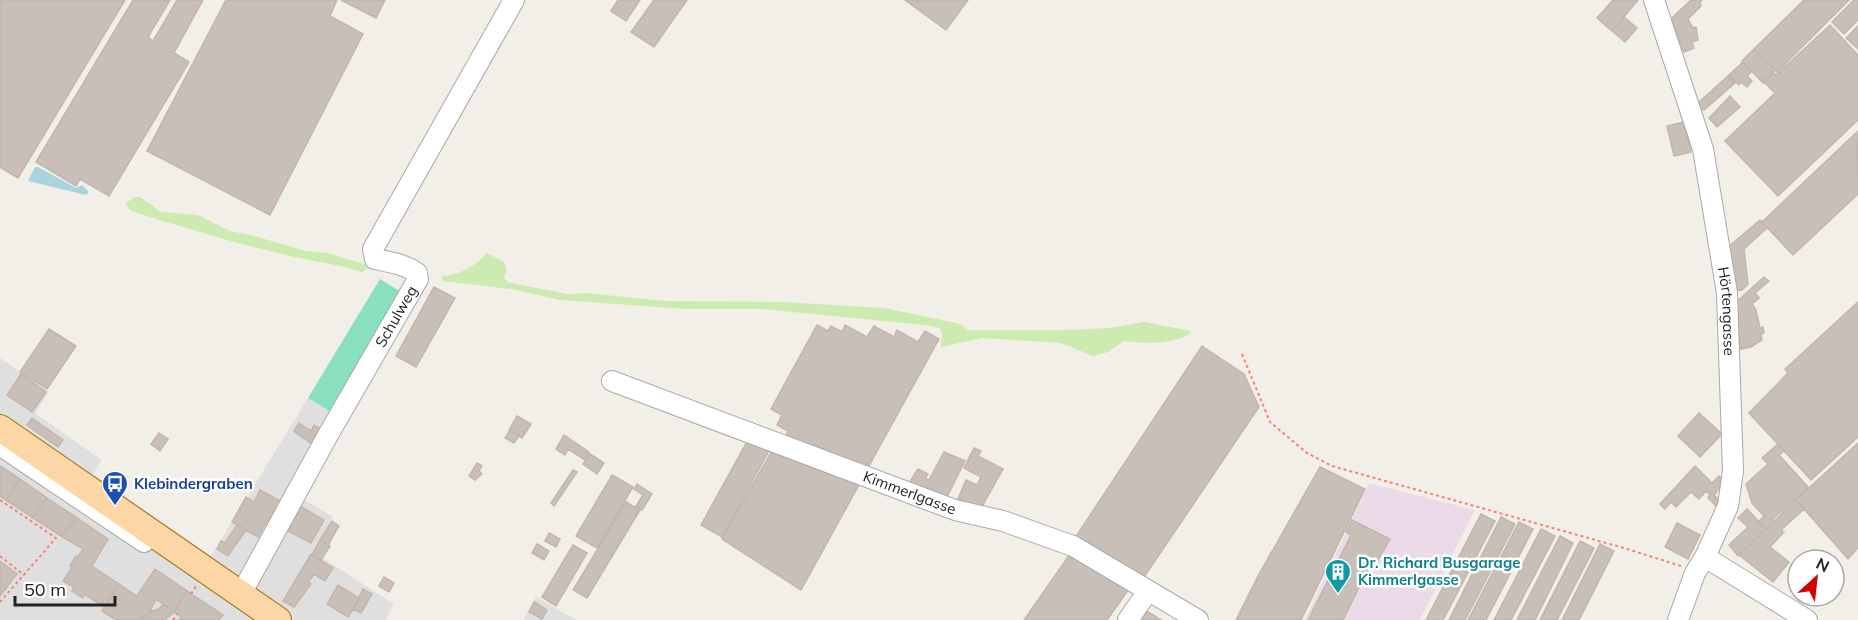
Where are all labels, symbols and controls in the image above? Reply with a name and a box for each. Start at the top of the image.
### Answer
street label: Hörtengasse [1714,265,1739,356]
street label: Schulweg [371,282,421,350]
street label: Kimmerlgasse [861,466,959,519]
bus stop icon: Klebindergraben [100,469,130,507]
place label: Klebindergraben [134,474,253,493]
north arrow [1786,548,1846,608]
place label: Dr. Richard Busgarage Kimmerlgasse [1358,553,1520,589]
text: N [1813,553,1833,576]
building icon: Dr. Richard Busgarage Kimmerlgasse [1323,557,1353,595]
scale bar [15,569,116,607]
text: 50 m [24,578,66,601]

